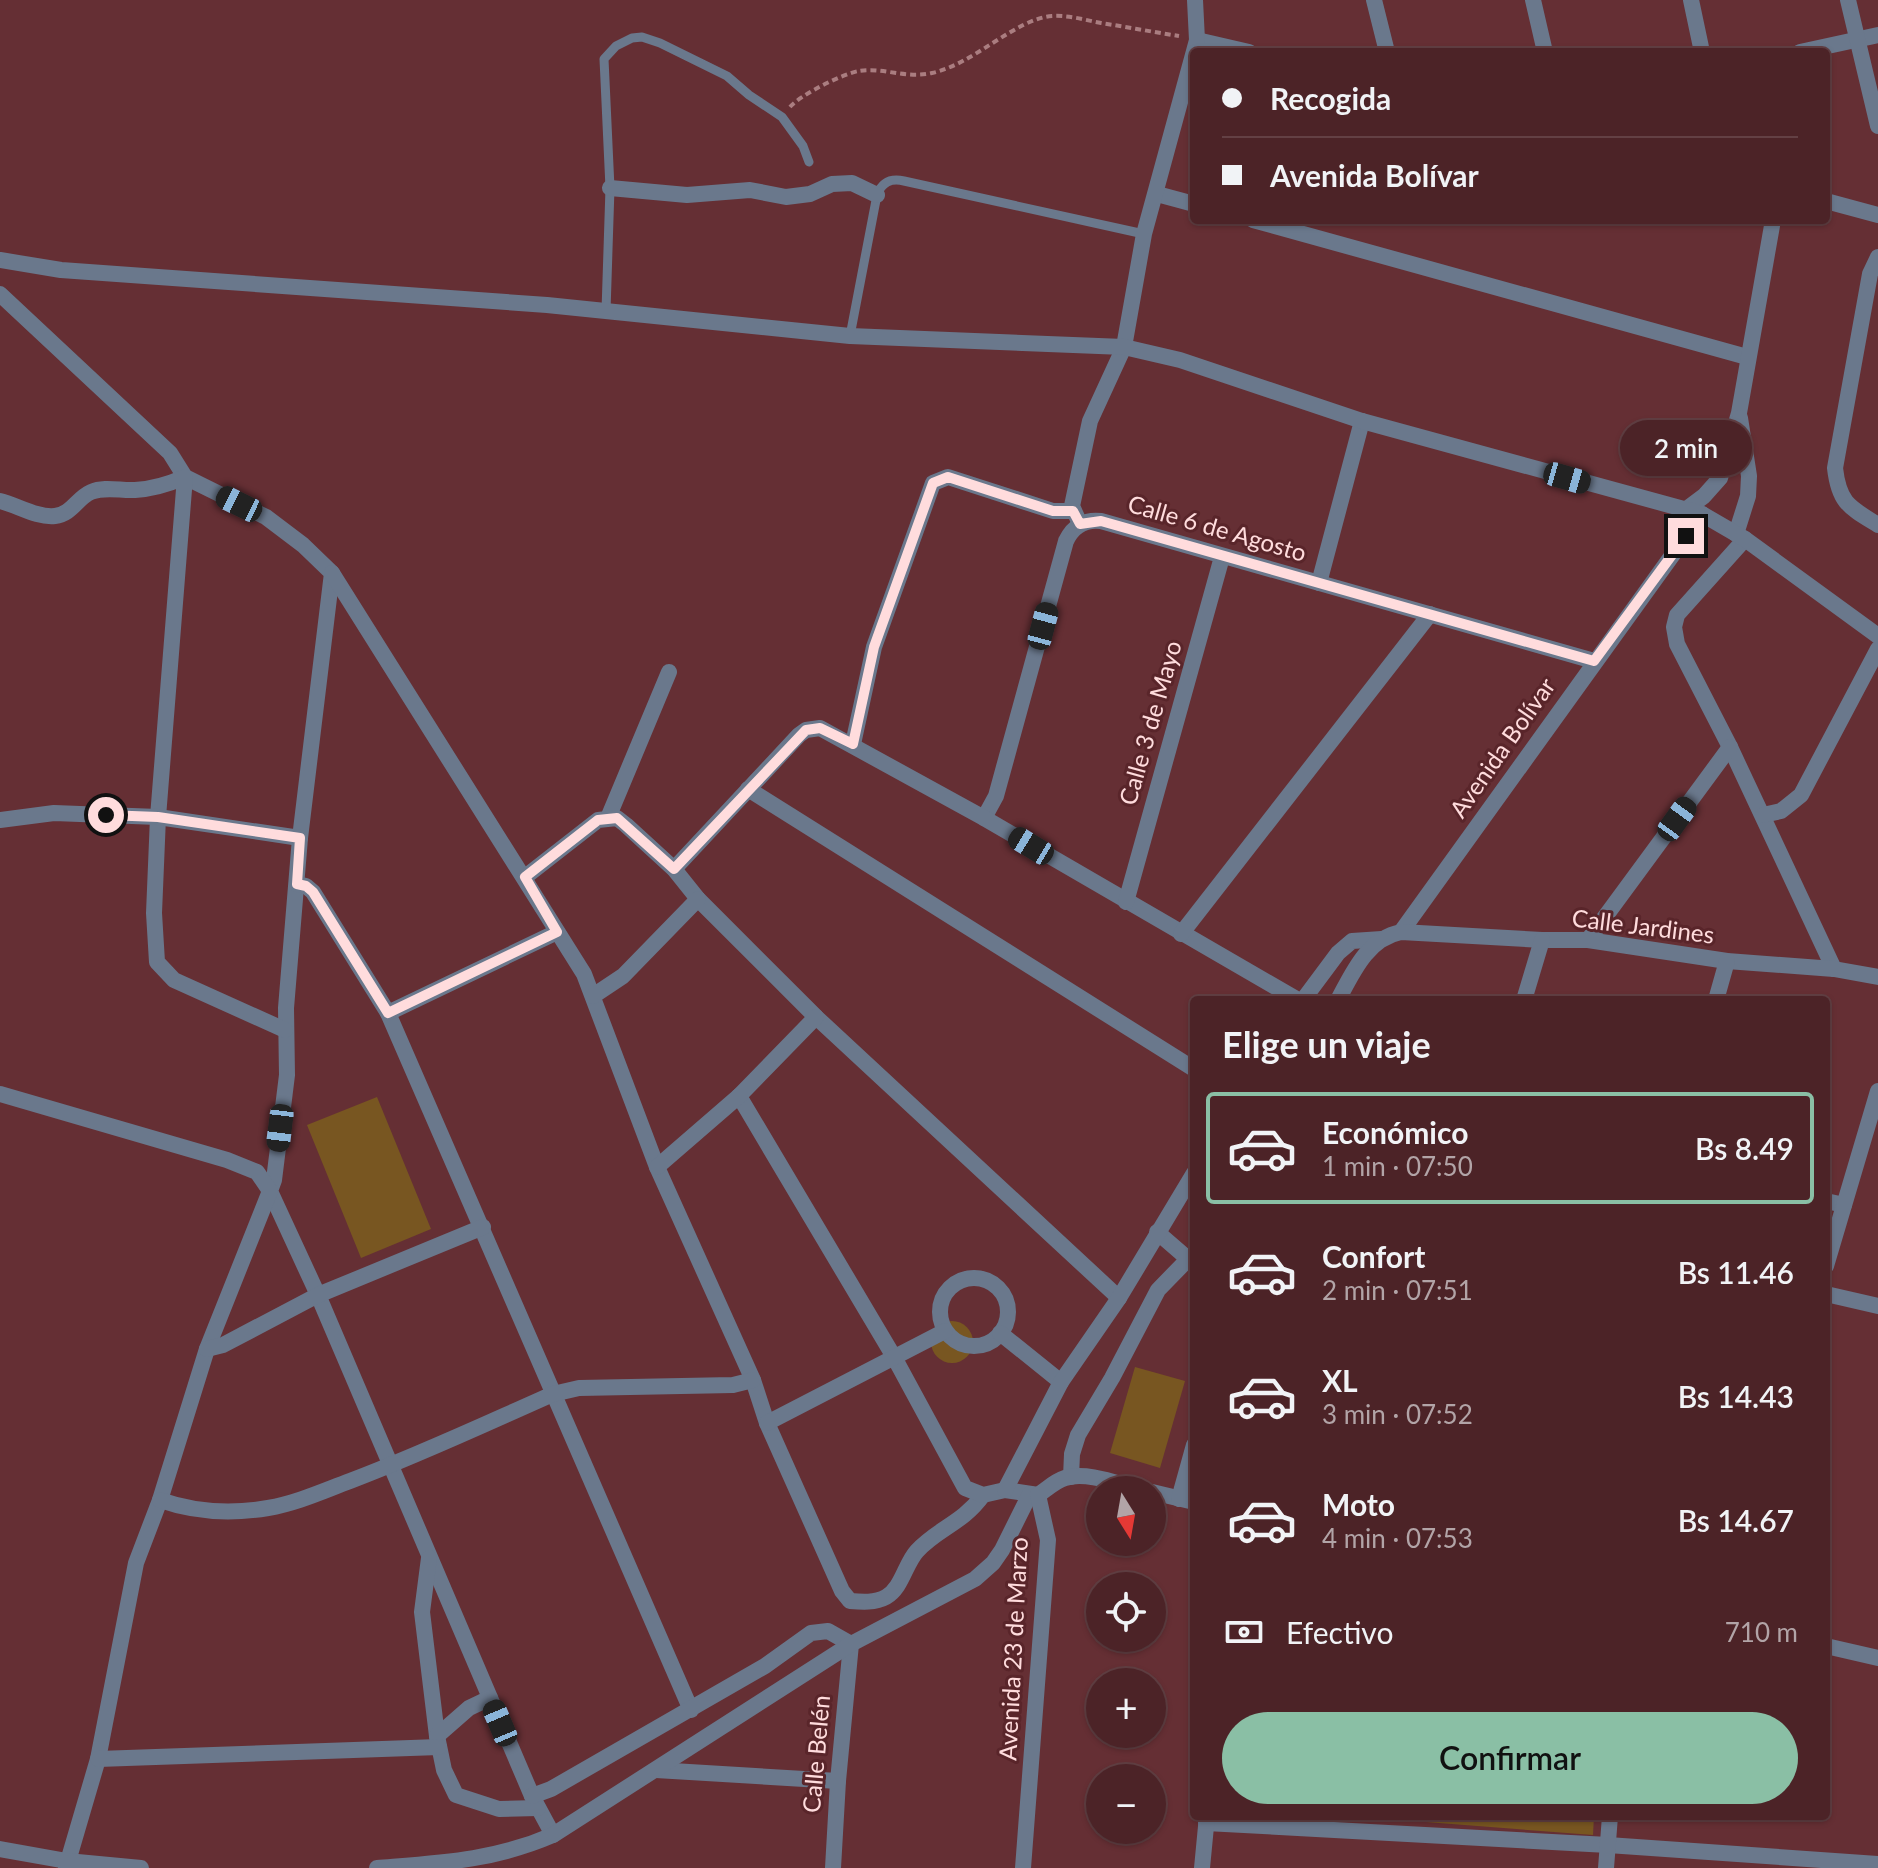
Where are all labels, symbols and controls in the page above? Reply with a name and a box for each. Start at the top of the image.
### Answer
text: Recogida [1270,80,1391,116]
text: Avenida Bolívar [1270,157,1479,193]
callout: 2 min [1620,420,1752,476]
text: 2 min [1654,432,1718,464]
car [1541,460,1593,496]
car [212,483,266,525]
street label: Calle 6 de Agosto [1125,488,1310,567]
route end [1668,518,1704,554]
car [1025,600,1061,652]
street label: Calle 3 de Mayo [1112,637,1187,808]
street label: Avenida Bolívar [1443,672,1561,823]
car [1653,793,1701,845]
route start [88,797,124,833]
car [1004,823,1058,869]
street label: Calle Jardines [1570,902,1716,949]
text: Elige un viaje [1222,1022,1431,1066]
car [265,1103,295,1153]
icon: car [1226,1112,1298,1184]
text: Económico [1322,1114,1468,1150]
text: Bs 8.49 [1695,1130,1794,1166]
text: 1 min · 07:50 [1322,1150,1473,1182]
icon: car [1226,1236,1298,1308]
text: Confort [1322,1238,1425,1274]
text: Bs 11.46 [1678,1254,1794,1290]
text: 2 min · 07:51 [1322,1274,1473,1306]
icon: car [1226,1360,1298,1432]
text: XL [1322,1362,1358,1398]
text: Bs 14.43 [1678,1378,1794,1414]
text: 3 min · 07:52 [1322,1398,1473,1430]
north arrow [1086,1476,1166,1556]
map controls [1086,1476,1166,1844]
icon: car [1226,1484,1298,1556]
text: Moto [1322,1486,1395,1522]
text: Bs 14.67 [1678,1502,1794,1538]
text: 4 min · 07:53 [1322,1522,1473,1554]
street label: Avenida 23 de Marzo [992,1536,1033,1761]
button: locate [1086,1572,1166,1652]
icon: cash [1222,1610,1266,1654]
text: Efectivo [1286,1614,1393,1650]
text: 710 m [1725,1616,1798,1648]
button: + [1086,1668,1166,1748]
street label: Calle Belén [796,1694,835,1814]
car [480,1696,520,1750]
button: Confirmar [1222,1712,1798,1804]
button: − [1086,1764,1166,1844]

